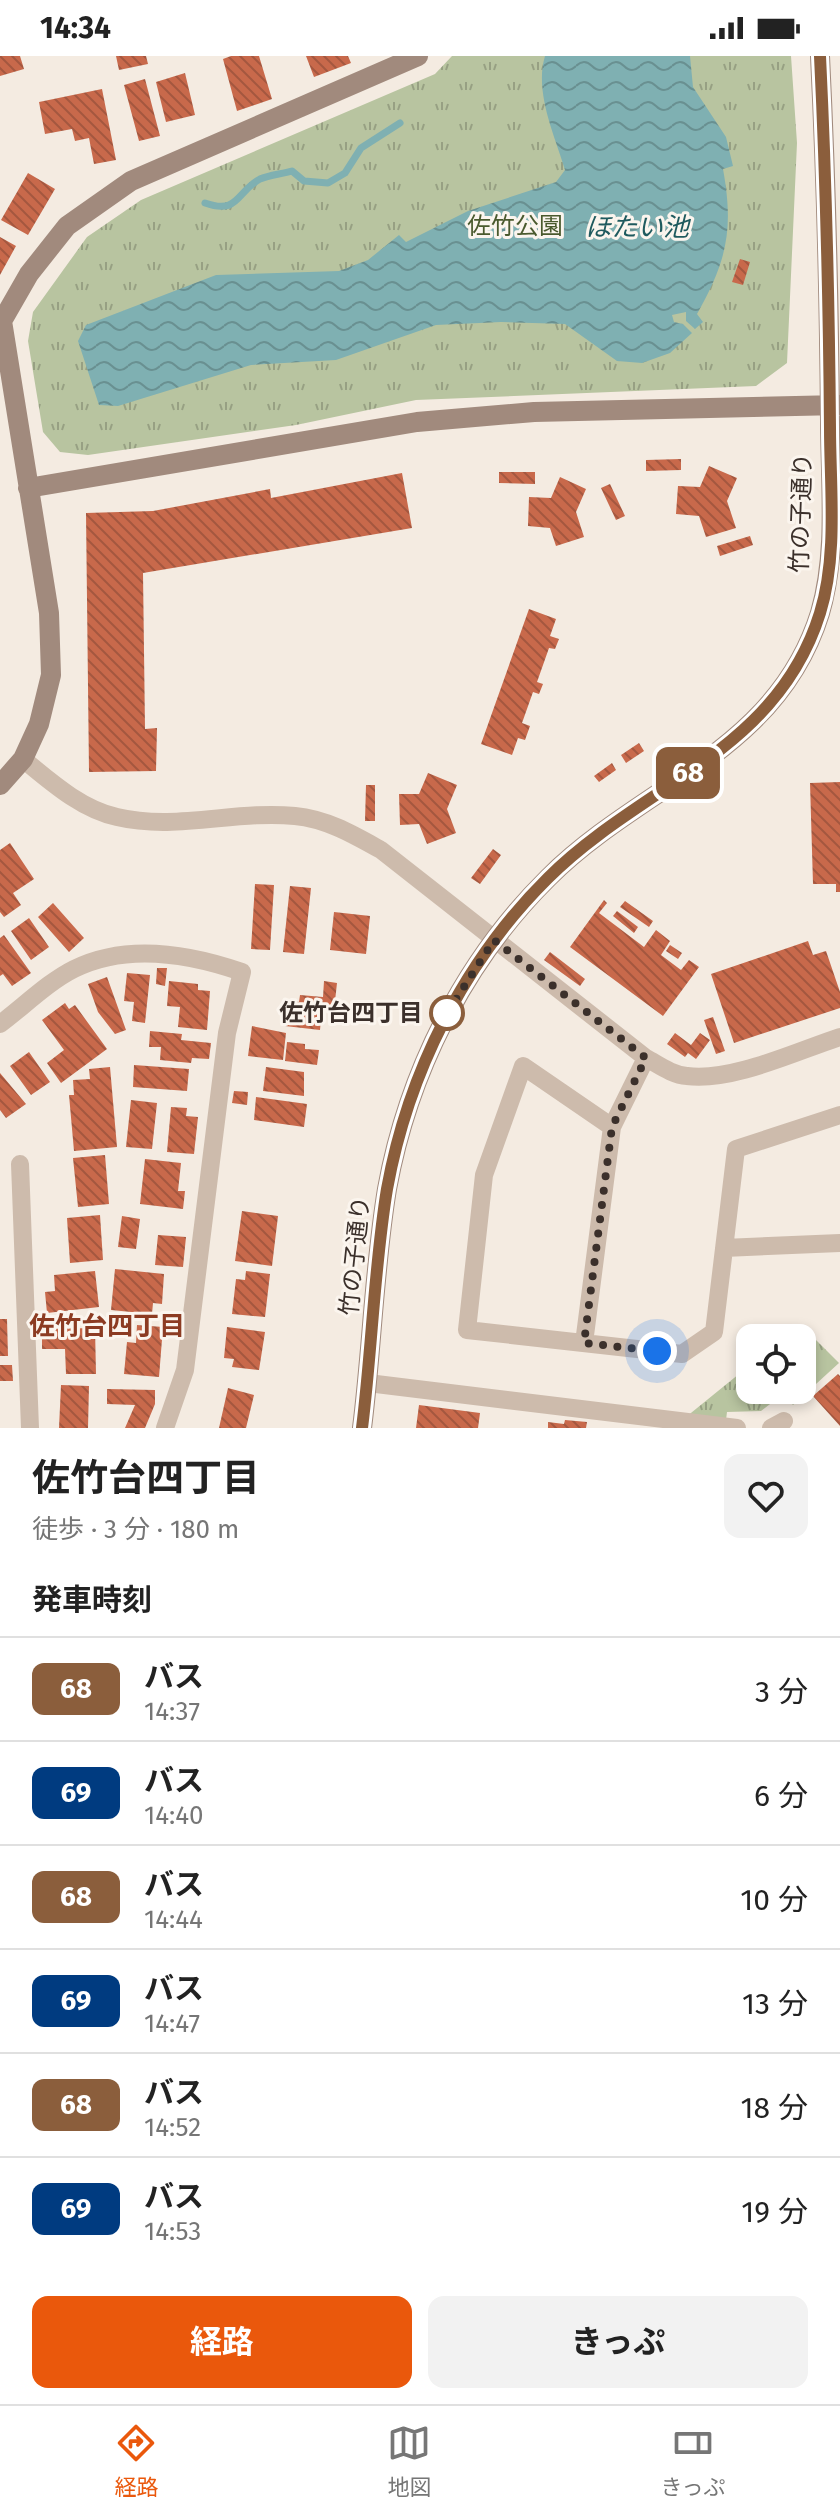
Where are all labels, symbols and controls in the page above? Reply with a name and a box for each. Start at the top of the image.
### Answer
text: 14:34 [40,10,111,46]
park label: 佐竹公園 [467,212,563,240]
water label: ほたい池 [585,212,692,243]
street label: 竹の子通り [785,453,817,573]
line badge: 68 [652,747,724,799]
text: 68 [672,756,704,789]
marker: 佐竹台四丁目 [430,996,464,1030]
place label: 佐竹台四丁目 [279,999,423,1027]
street label: 竹の子通り [335,1195,375,1317]
district label: 佐竹台四丁目 [29,1311,185,1342]
map controls [736,1324,816,1404]
button: locate [736,1324,816,1404]
your location [637,1331,677,1371]
button: heart [724,1454,808,1538]
text: 佐竹台四丁目 [32,1455,260,1501]
text: 徒歩 · 3 分 · 180 m [32,1514,239,1545]
text: 発車時刻 [32,1582,152,1618]
text: バス [144,1659,204,1695]
text: 68 [60,1672,92,1705]
text: 3 分 [755,1674,808,1710]
text: 14:37 [144,1696,200,1727]
text: バス [144,1763,204,1799]
text: 69 [60,1776,92,1809]
text: 6 分 [754,1778,808,1814]
text: 14:40 [144,1800,204,1831]
text: バス [144,1867,204,1903]
text: 68 [60,1880,92,1913]
text: 10 分 [740,1882,808,1918]
text: 14:44 [144,1904,203,1935]
text: バス [144,1971,204,2007]
text: 69 [60,1984,92,2017]
text: 13 分 [742,1986,808,2022]
text: 14:47 [144,2008,200,2039]
text: バス [144,2075,204,2111]
text: 68 [60,2088,92,2121]
text: 18 分 [741,2090,808,2126]
text: 14:52 [144,2112,201,2143]
text: バス [144,2179,204,2215]
text: 69 [60,2192,92,2225]
text: 19 分 [741,2194,808,2230]
text: 14:53 [144,2216,201,2247]
button: 経路 [32,2296,412,2388]
button: きっぷ [428,2296,808,2388]
tab: 経路 [114,2421,158,2501]
tab: 地図 [387,2421,431,2501]
tab: きっぷ [660,2421,726,2501]

